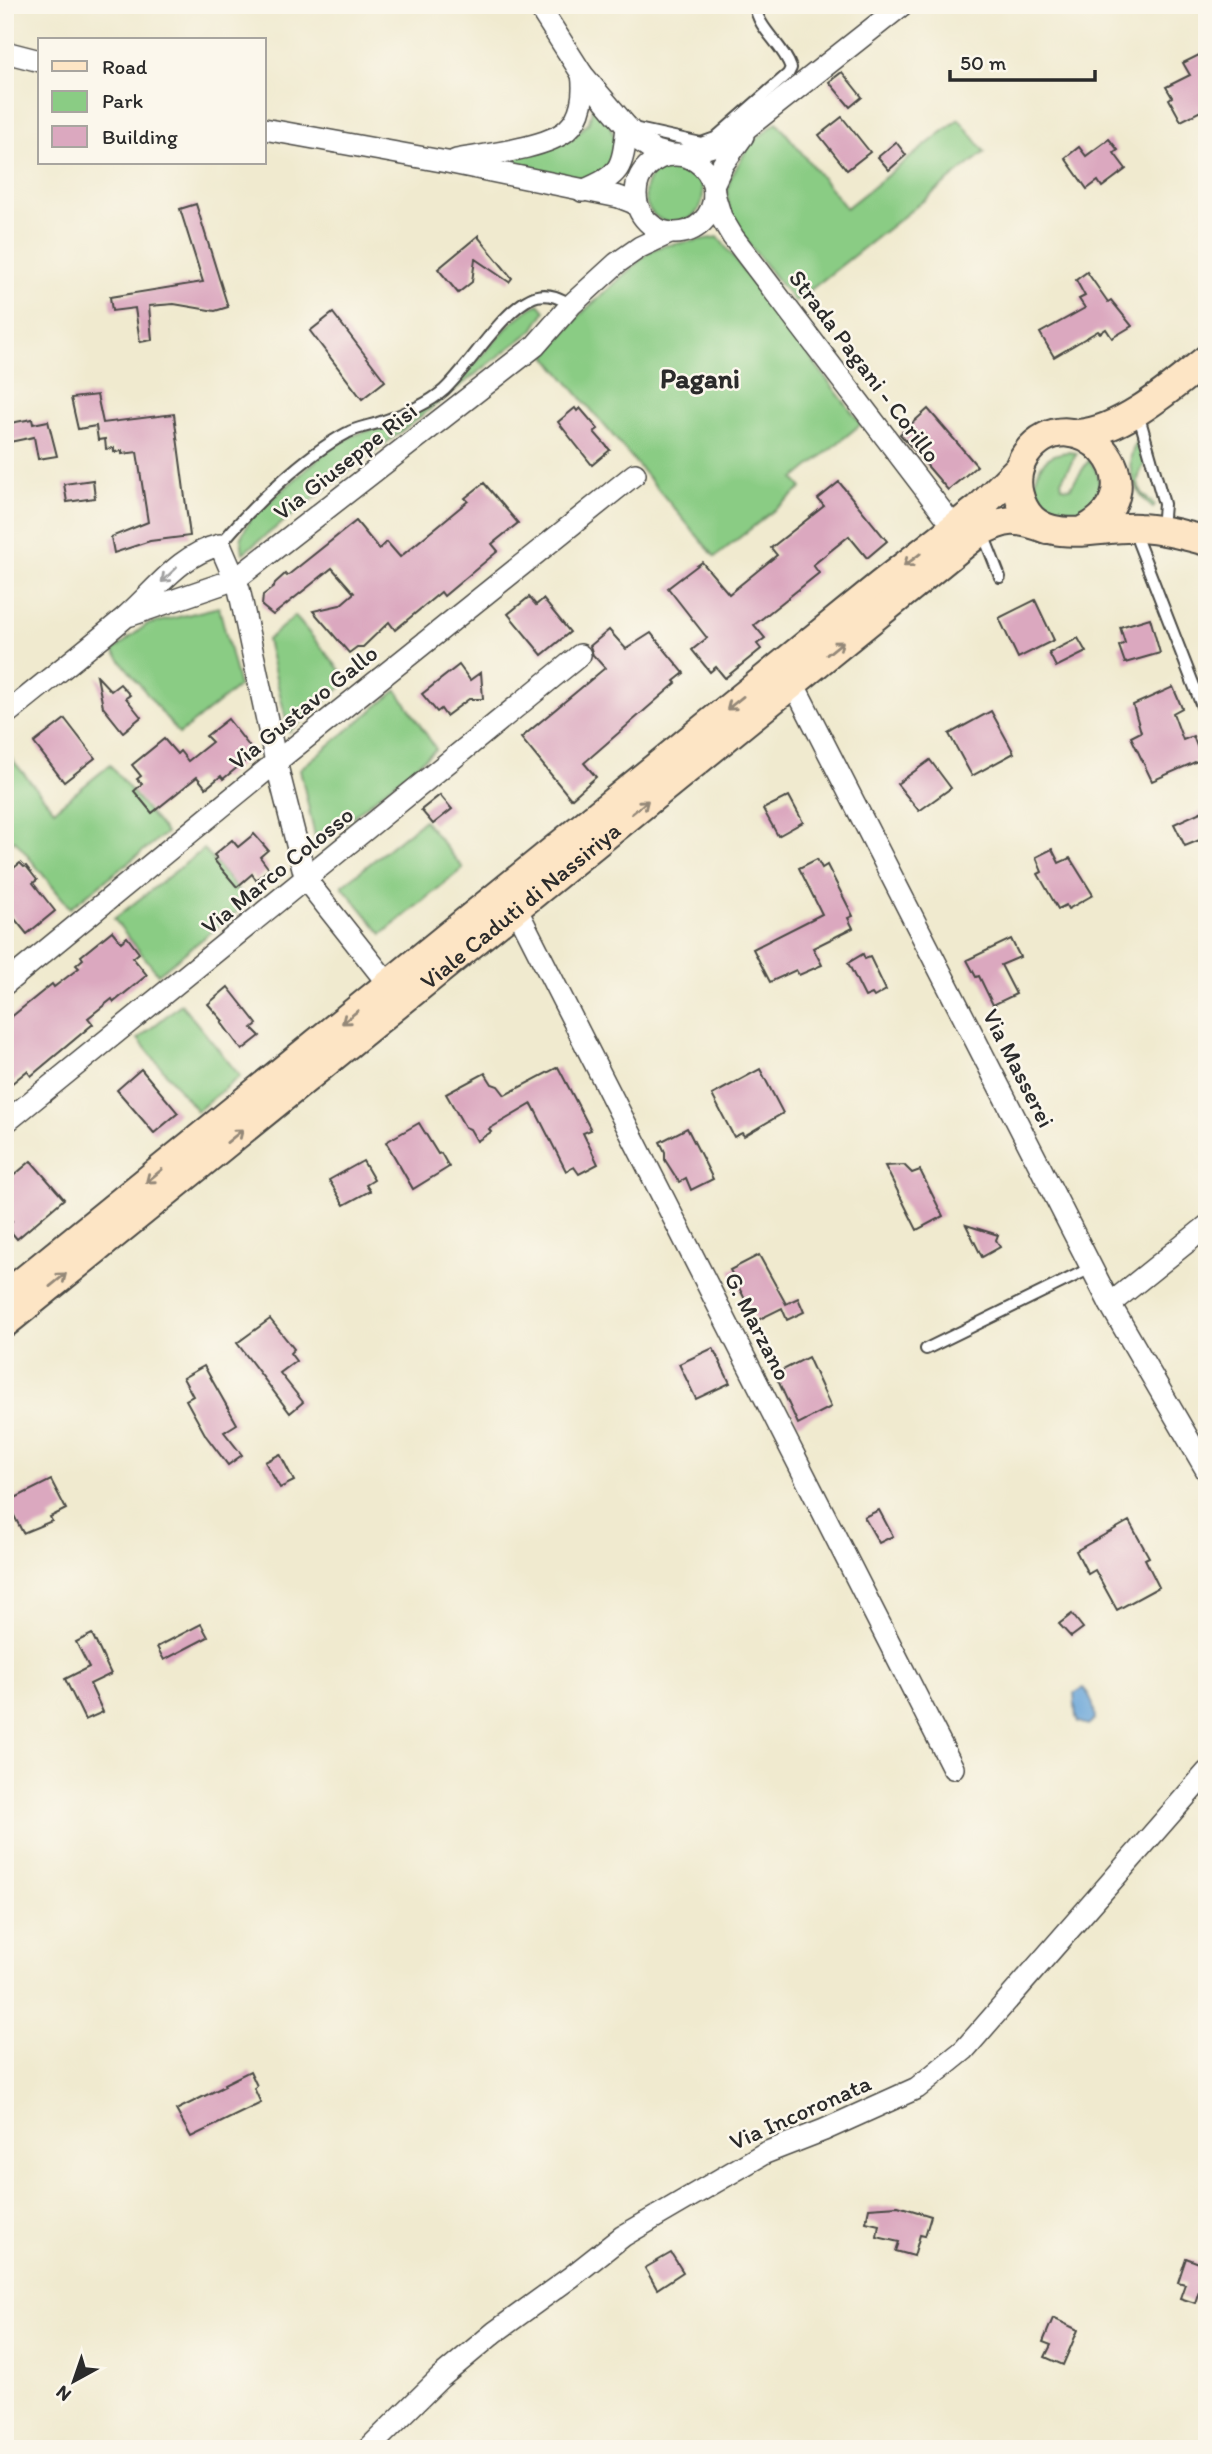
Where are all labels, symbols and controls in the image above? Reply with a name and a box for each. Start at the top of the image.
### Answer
legend [38,38,266,164]
scale bar [950,38,1095,82]
text: 50 m [960,50,1007,75]
text: Road [102,54,148,79]
text: Park [102,88,144,113]
text: Building [102,124,178,149]
street label: Strada Pagani - Corillo [783,264,947,468]
district label: Pagani [660,361,740,395]
street label: Via Giuseppe Risi [267,396,423,526]
one-way arrow [903,553,922,568]
one-way arrow [161,566,178,583]
street label: Via Gustavo Gallo [223,638,383,776]
one-way arrow [826,641,844,656]
one-way arrow [727,696,745,711]
street label: Via Marco Colosso [195,800,359,940]
one-way arrow [630,800,648,815]
street label: Viale Caduti di Nassiriya [414,815,626,995]
street label: Via Masserei [977,1004,1061,1132]
one-way arrow [341,1009,359,1025]
one-way arrow [225,1129,243,1144]
one-way arrow [145,1168,163,1183]
street label: G. Marzano [718,1267,798,1385]
one-way arrow [49,1272,67,1287]
street label: Via Incoronata [725,2068,876,2156]
north arrow [38,2346,108,2416]
text: N [51,2381,76,2407]

